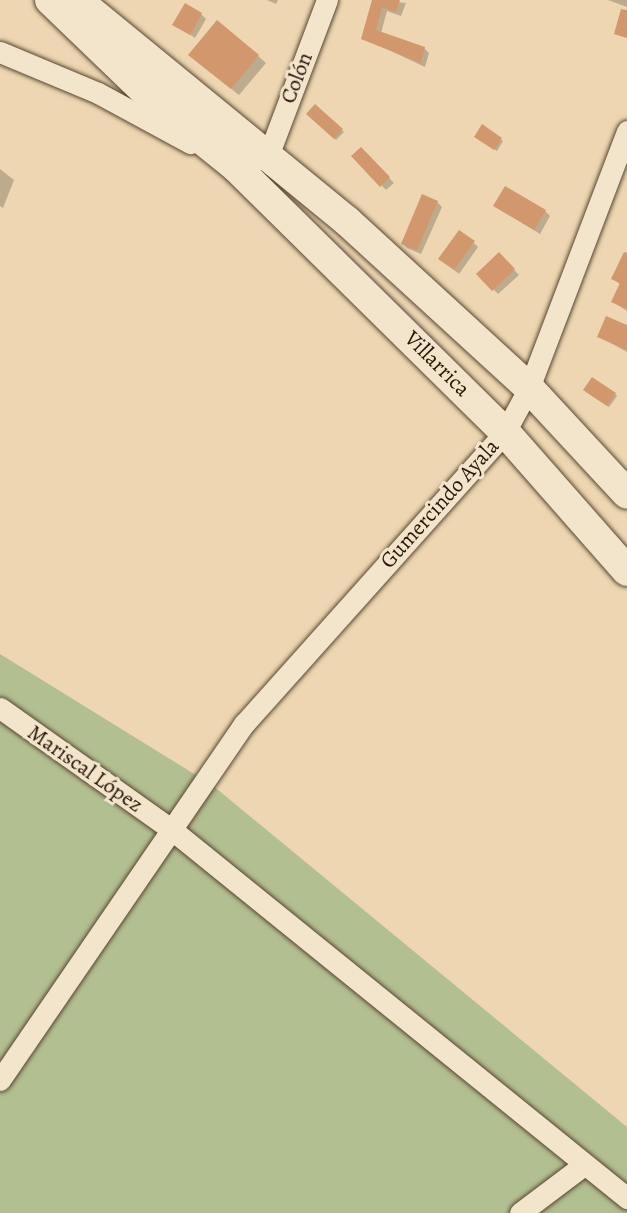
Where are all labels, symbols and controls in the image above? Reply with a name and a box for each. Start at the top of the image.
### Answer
street label: Colón [275,49,319,107]
street label: Villarrica [399,326,475,402]
street label: Gumercindo Ayala [375,434,505,574]
street label: Mariscal López [22,719,148,819]

